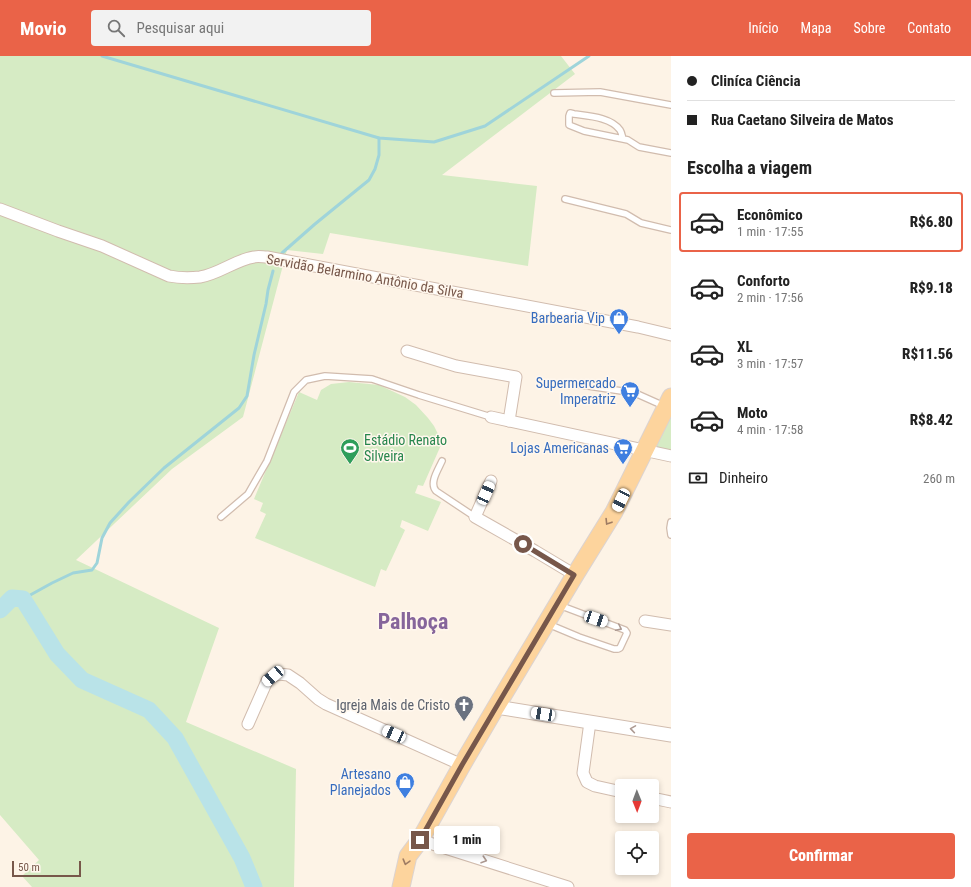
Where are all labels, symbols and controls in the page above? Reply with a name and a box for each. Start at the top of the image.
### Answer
search box [91,10,371,46]
text: Movio [20,17,67,40]
icon: search [105,17,127,39]
text: Pesquisar aqui [137,19,224,37]
text: Início [748,20,779,36]
text: Mapa [801,20,831,36]
text: Sobre [853,20,885,36]
text: Contato [907,20,951,36]
text: Cliníca Ciência [711,72,800,90]
text: Rua Caetano Silveira de Matos [711,111,894,129]
text: Escolha a viagem [687,157,812,178]
icon: car [689,204,725,240]
text: Econômico [737,206,803,224]
text: R$6.80 [910,213,953,231]
text: 1 min · 17:55 [737,224,803,239]
street label: Servidão Belarmino Antônio da Silva [265,251,465,301]
icon: car [689,270,725,306]
text: Conforto [737,272,790,290]
text: R$9.18 [910,279,953,297]
text: 2 min · 17:56 [737,290,803,305]
shop icon: Barbearia Vip [608,307,630,335]
place label: Barbearia Vip [531,310,605,326]
icon: car [689,336,725,372]
text: XL [737,338,753,356]
text: R$11.56 [902,345,953,363]
text: 3 min · 17:57 [737,356,803,371]
place label: Supermercado Imperatriz [536,375,616,407]
supermarket icon: Supermercado Imperatriz [619,380,641,408]
icon: car [689,402,725,438]
text: Moto [737,404,768,422]
text: R$8.42 [910,411,953,429]
text: 4 min · 17:58 [737,422,803,437]
place label: Estádio Renato Silveira [364,432,447,464]
sports icon: Estádio Renato Silveira [339,437,361,465]
supermarket icon: Lojas Americanas [612,437,634,465]
place label: Lojas Americanas [510,440,609,456]
icon: cash [687,467,709,489]
text: Dinheiro [719,469,768,487]
text: 260 m [923,471,955,486]
car [476,480,496,506]
car [610,487,632,513]
one-way arrow [606,518,613,525]
route start [514,535,532,553]
district label: Palhoça [378,609,448,634]
car [583,609,609,629]
one-way arrow [615,623,623,631]
car [260,664,286,688]
church icon: Igreja Mais de Cristo [453,694,475,722]
place label: Igreja Mais de Cristo [336,697,450,713]
car [530,706,556,722]
car [381,724,407,744]
one-way arrow [629,725,636,734]
place label: Artesano Planejados [330,766,391,798]
shop icon: Artesano Planejados [394,771,416,799]
north arrow [615,779,659,823]
map controls [615,779,659,875]
callout: 1 min [434,826,500,854]
route end [411,831,429,849]
button: locate [615,831,659,875]
text: 1 min [453,832,481,847]
button: Confirmar [687,833,955,879]
one-way arrow [480,855,487,864]
one-way arrow [402,858,411,865]
scale bar [12,859,81,878]
text: 50 m [18,861,40,874]

